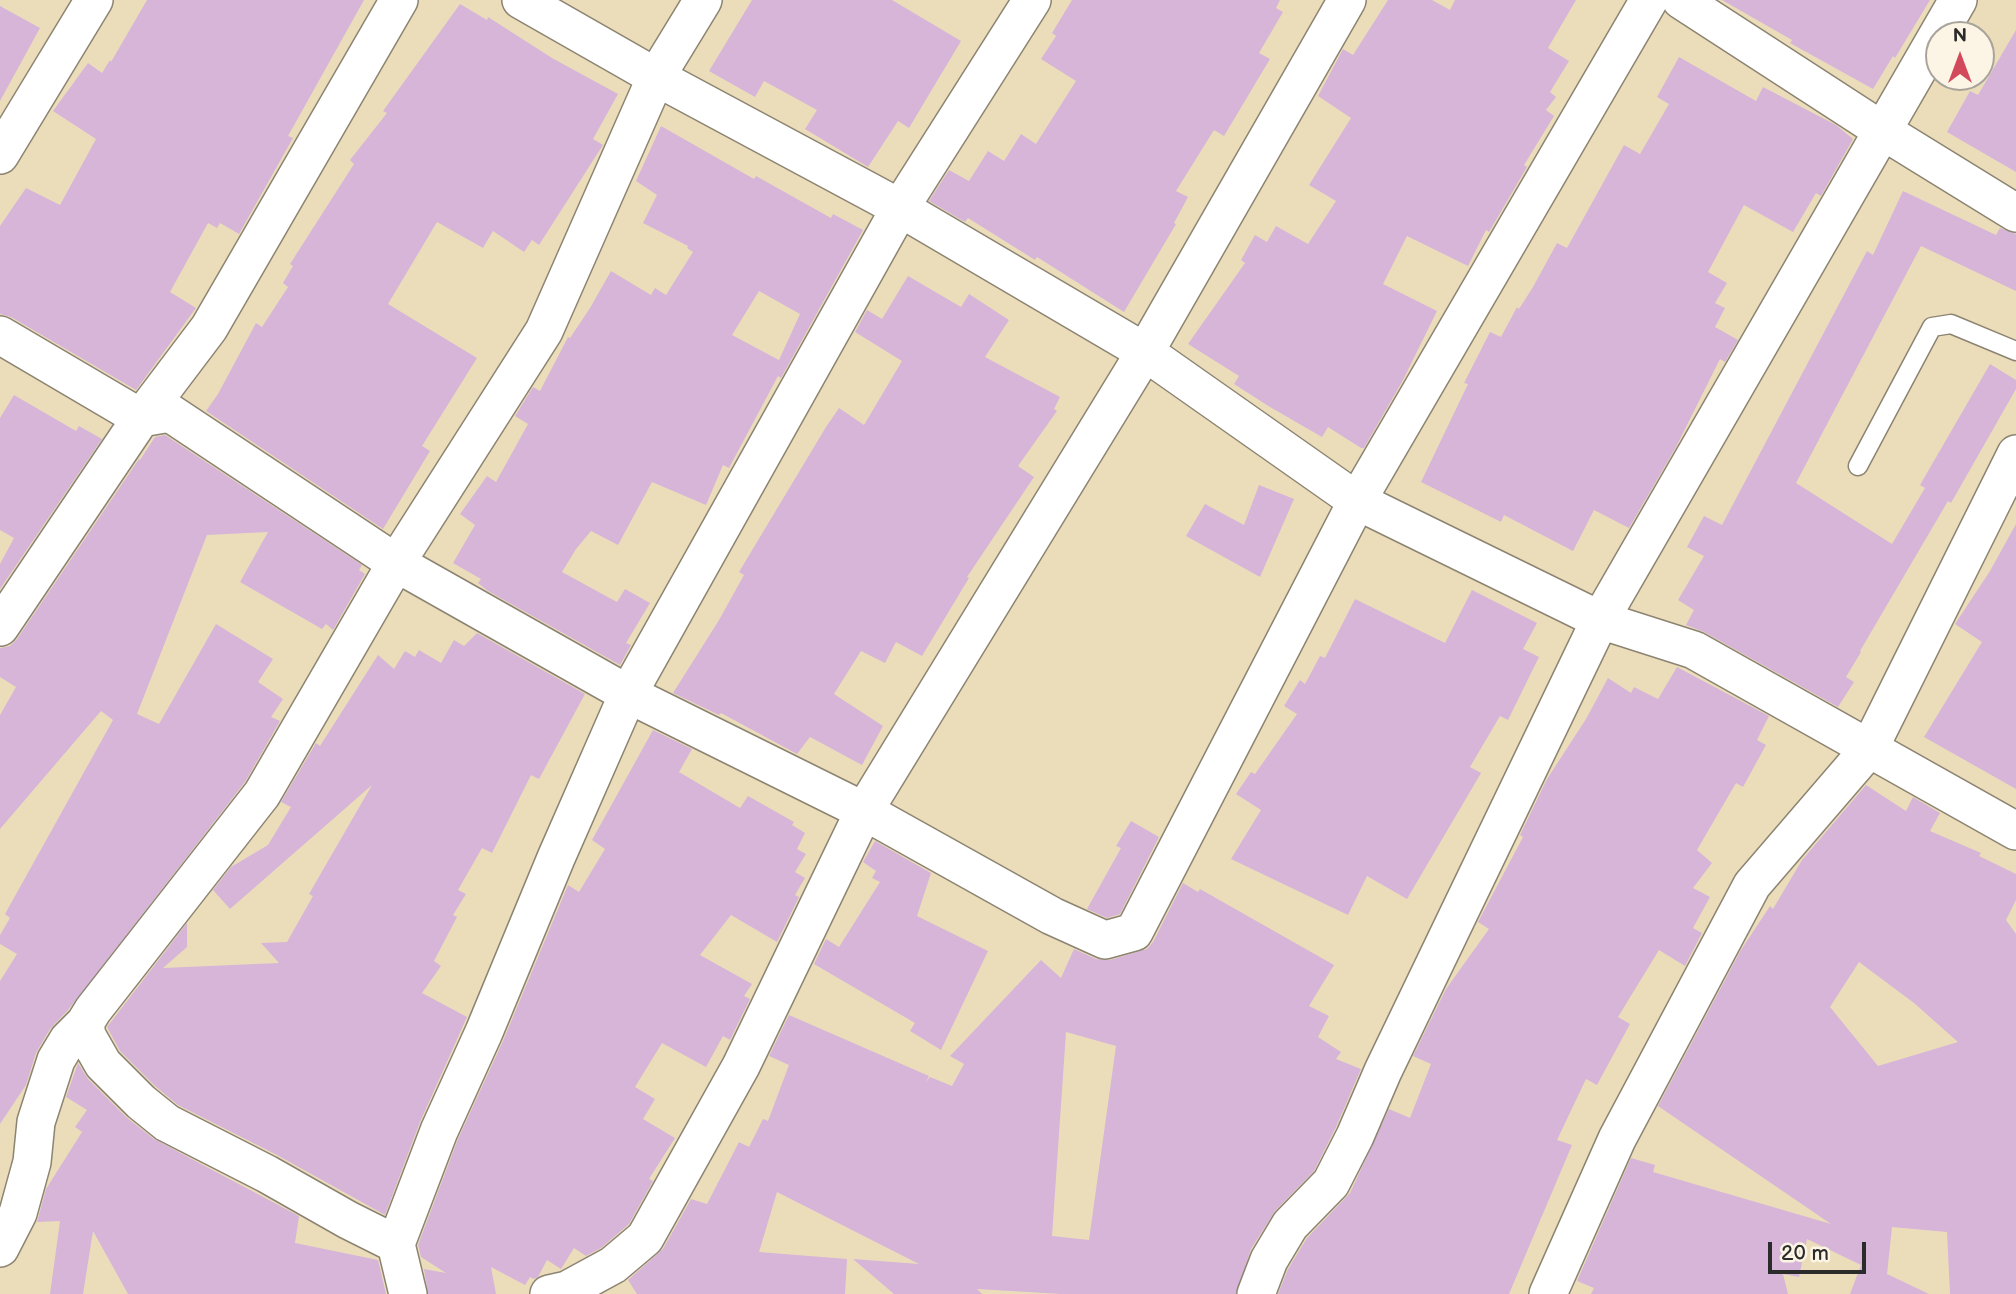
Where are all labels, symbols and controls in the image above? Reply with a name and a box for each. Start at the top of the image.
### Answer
north arrow [1925,21,1995,91]
text: N [1953,25,1967,48]
scale bar [1771,1228,1869,1272]
text: 20 m [1781,1241,1829,1266]

